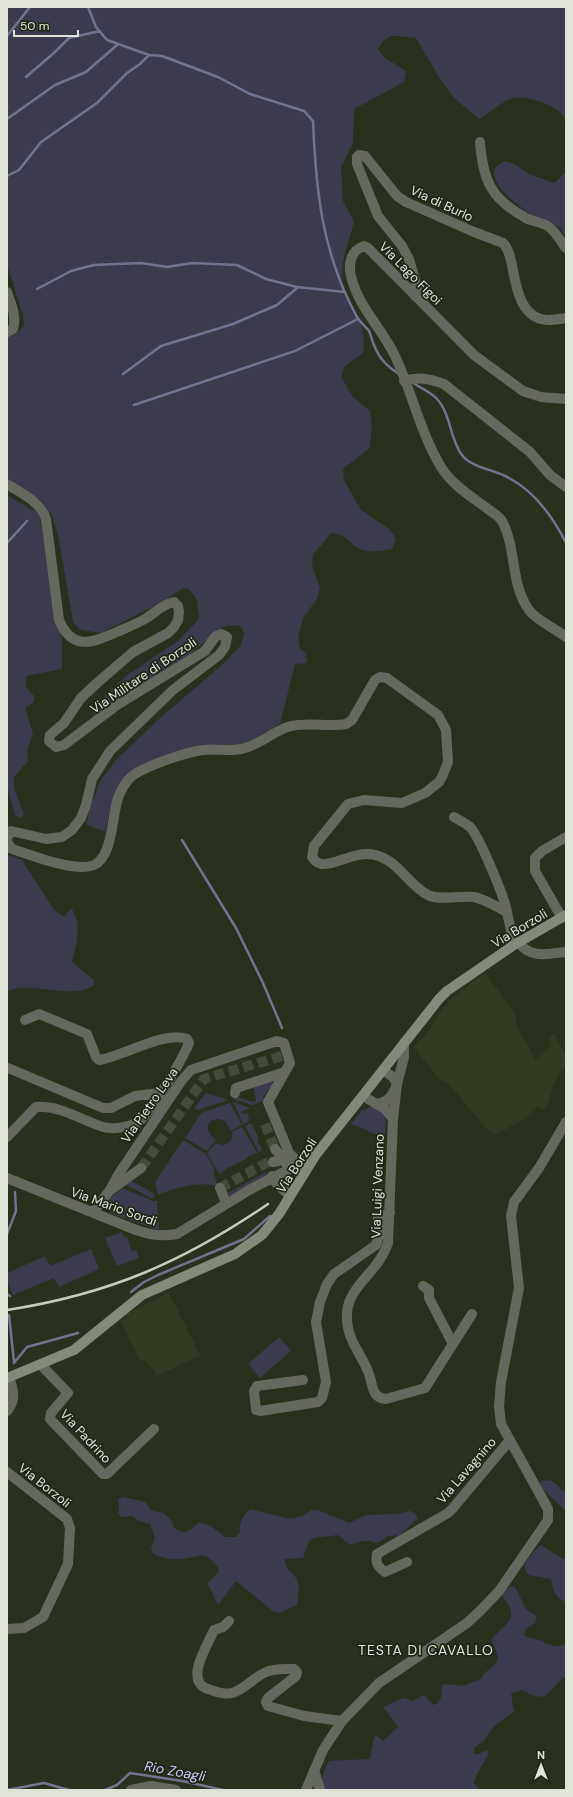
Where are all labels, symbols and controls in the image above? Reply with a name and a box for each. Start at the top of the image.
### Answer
scale bar [14,12,78,38]
text: 50 m [20,18,49,34]
street label: Via di Burlo [407,181,476,226]
street label: Via Lago Figoi [376,238,446,308]
street label: Via Militare di Borzoli [87,633,200,717]
street label: Via Borzoli [488,905,550,952]
street label: Via Pietro Leva [117,1064,182,1146]
street label: Via Luigi Venzano [367,1133,388,1239]
street label: Via Borzoli [272,1134,321,1196]
street label: Via Mario Sordi [68,1183,159,1230]
street label: Via Padrino [56,1406,115,1467]
street label: Via Lavagnino [433,1433,500,1507]
street label: Via Borzoli [15,1459,75,1511]
district label: TESTA DI CAVALLO [358,1641,494,1659]
north arrow [521,1745,561,1785]
text: N [537,1748,545,1762]
water label: Rio Zoagli [143,1757,208,1785]

